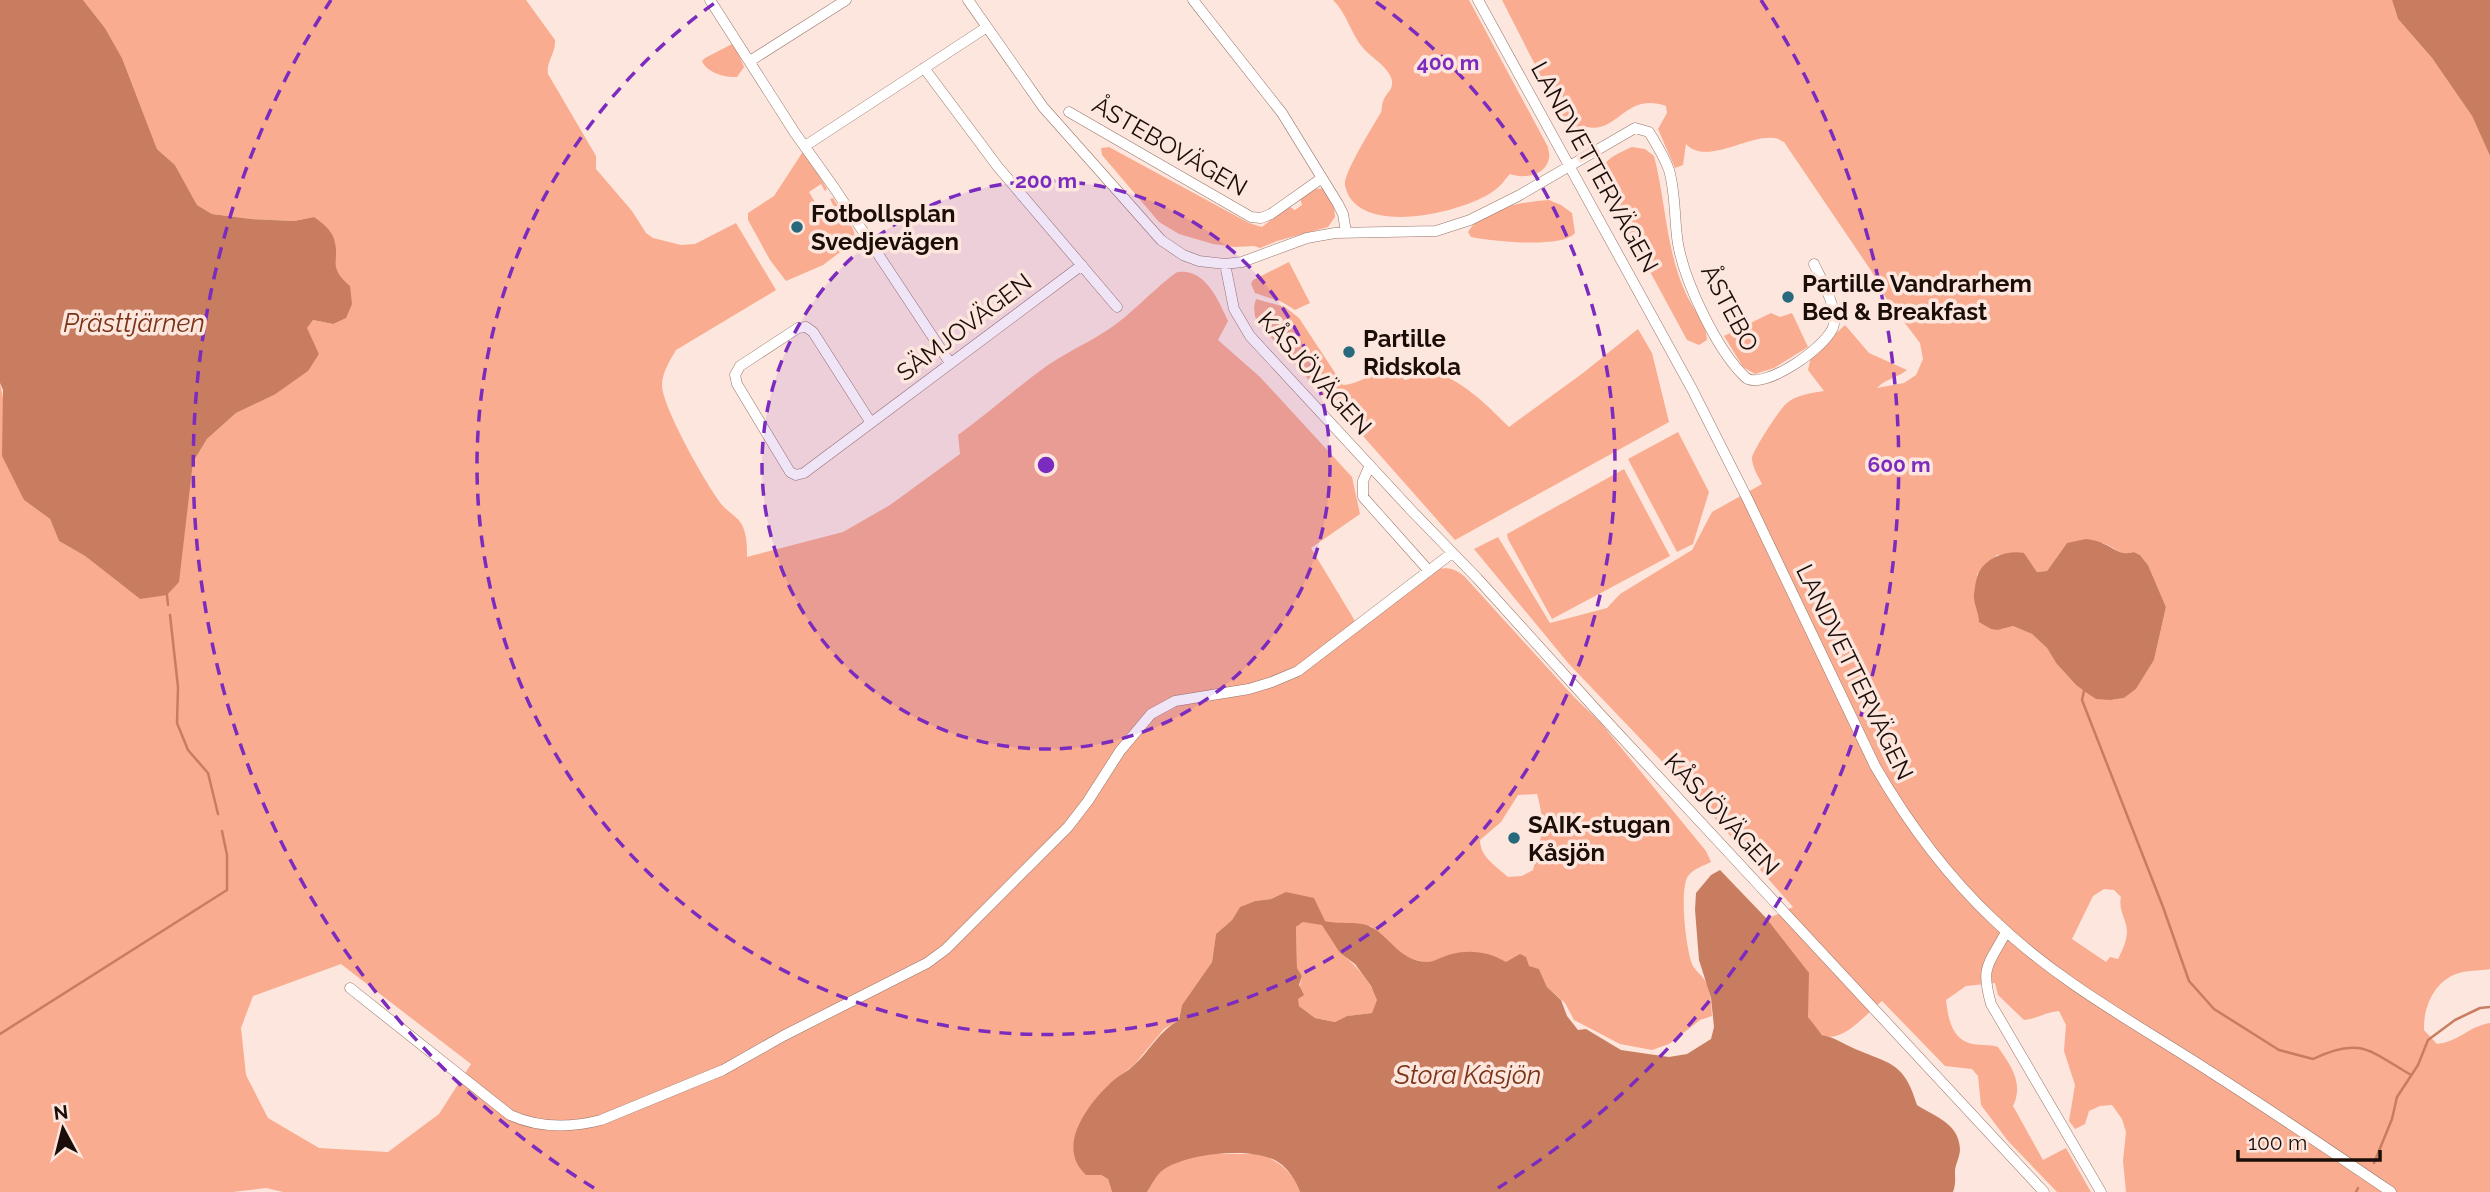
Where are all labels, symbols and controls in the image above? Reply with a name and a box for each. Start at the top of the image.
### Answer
text: 400 m [1417,50,1479,75]
street label: LANDVETTERVÄGEN [1525,57,1665,277]
street label: ÅSTEBOVÄGEN [1087,90,1253,202]
text: 200 m [1015,168,1077,193]
place label: Fotbollsplan Svedjevägen [811,199,959,256]
marker: Fotbollsplan Svedjevägen [789,219,805,235]
street label: ÅSTEBO [1695,260,1765,356]
street label: SÄMJOVÄGEN [891,267,1037,387]
place label: Partille Vandrarhem Bed & Breakfast [1802,269,2032,326]
marker: Partille Vandrarhem Bed & Breakfast [1780,289,1796,305]
street label: KÅSJÖVÄGEN [1252,305,1378,441]
water label: Prästtjärnen [63,308,205,338]
place label: Partille Ridskola [1363,324,1461,381]
marker: Partille Ridskola [1341,344,1357,360]
text: 600 m [1867,452,1931,477]
centre of rings [1034,453,1058,477]
street label: LANDVETTERVÄGEN [1790,560,1920,784]
street label: KÅSJÖVÄGEN [1658,747,1786,881]
place label: SAIK-stugan Kåsjön [1528,810,1670,867]
marker: SAIK-stugan Kåsjön [1506,830,1522,846]
water label: Stora Kåsjön [1394,1060,1541,1090]
north arrow [28,1094,98,1164]
text: N [52,1100,69,1124]
scale bar [2238,1118,2380,1162]
text: 100 m [2248,1130,2307,1155]

